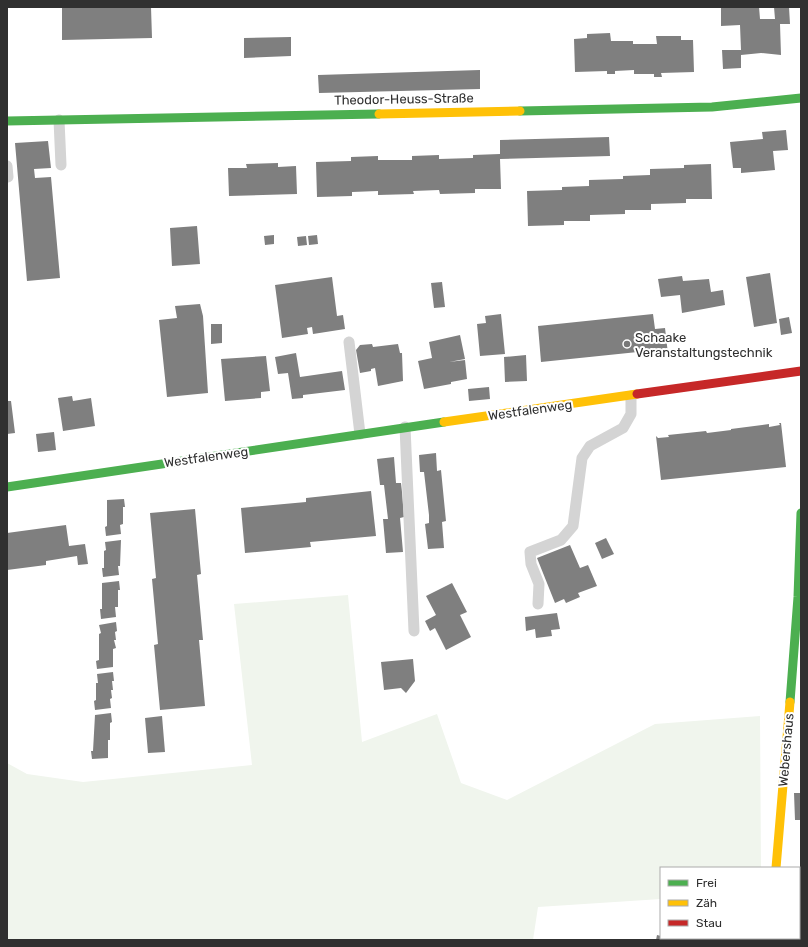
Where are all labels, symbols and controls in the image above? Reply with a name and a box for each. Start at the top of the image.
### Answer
street label: Theodor-Heuss-Straße [334,90,474,108]
place label: Schaake Veranstaltungstechnik [635,330,773,361]
marker: Schaake Veranstaltungstechnik [622,339,632,349]
street label: Westfalenweg [487,397,573,424]
street label: Westfalenweg [163,444,249,471]
street label: Webershaus [775,712,797,787]
legend [660,867,800,939]
text: Frei [696,876,717,890]
text: Zäh [696,896,717,910]
text: Stau [696,916,722,930]

